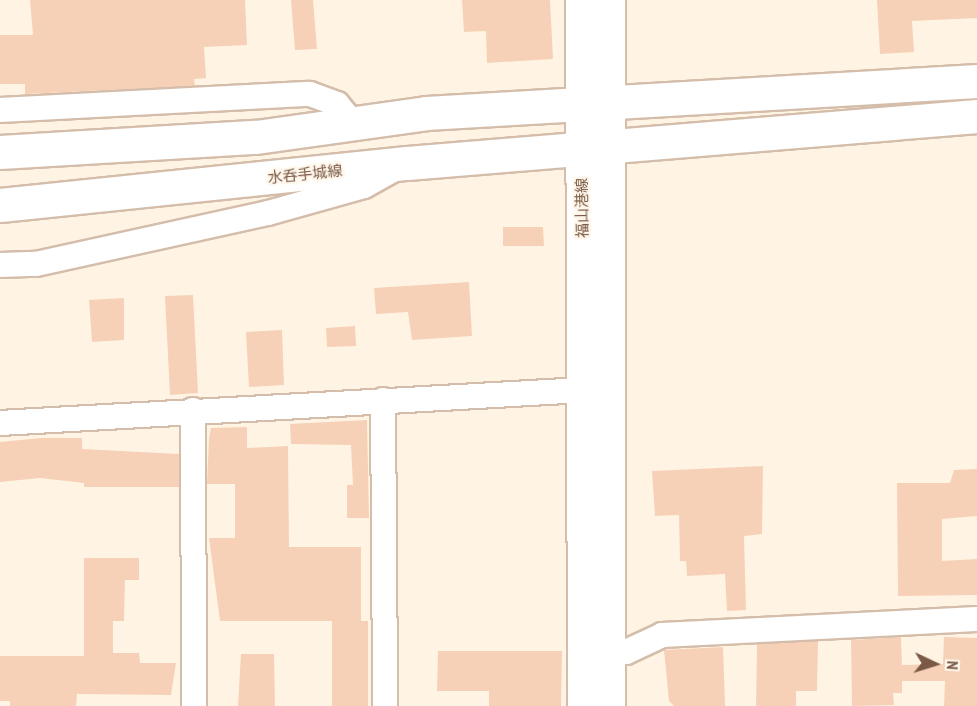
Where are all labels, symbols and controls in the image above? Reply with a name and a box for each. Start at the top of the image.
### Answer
street label: 水呑手城線 [267,161,343,187]
street label: 福山港線 [572,178,592,238]
north arrow [905,634,965,694]
text: N [943,660,963,670]

